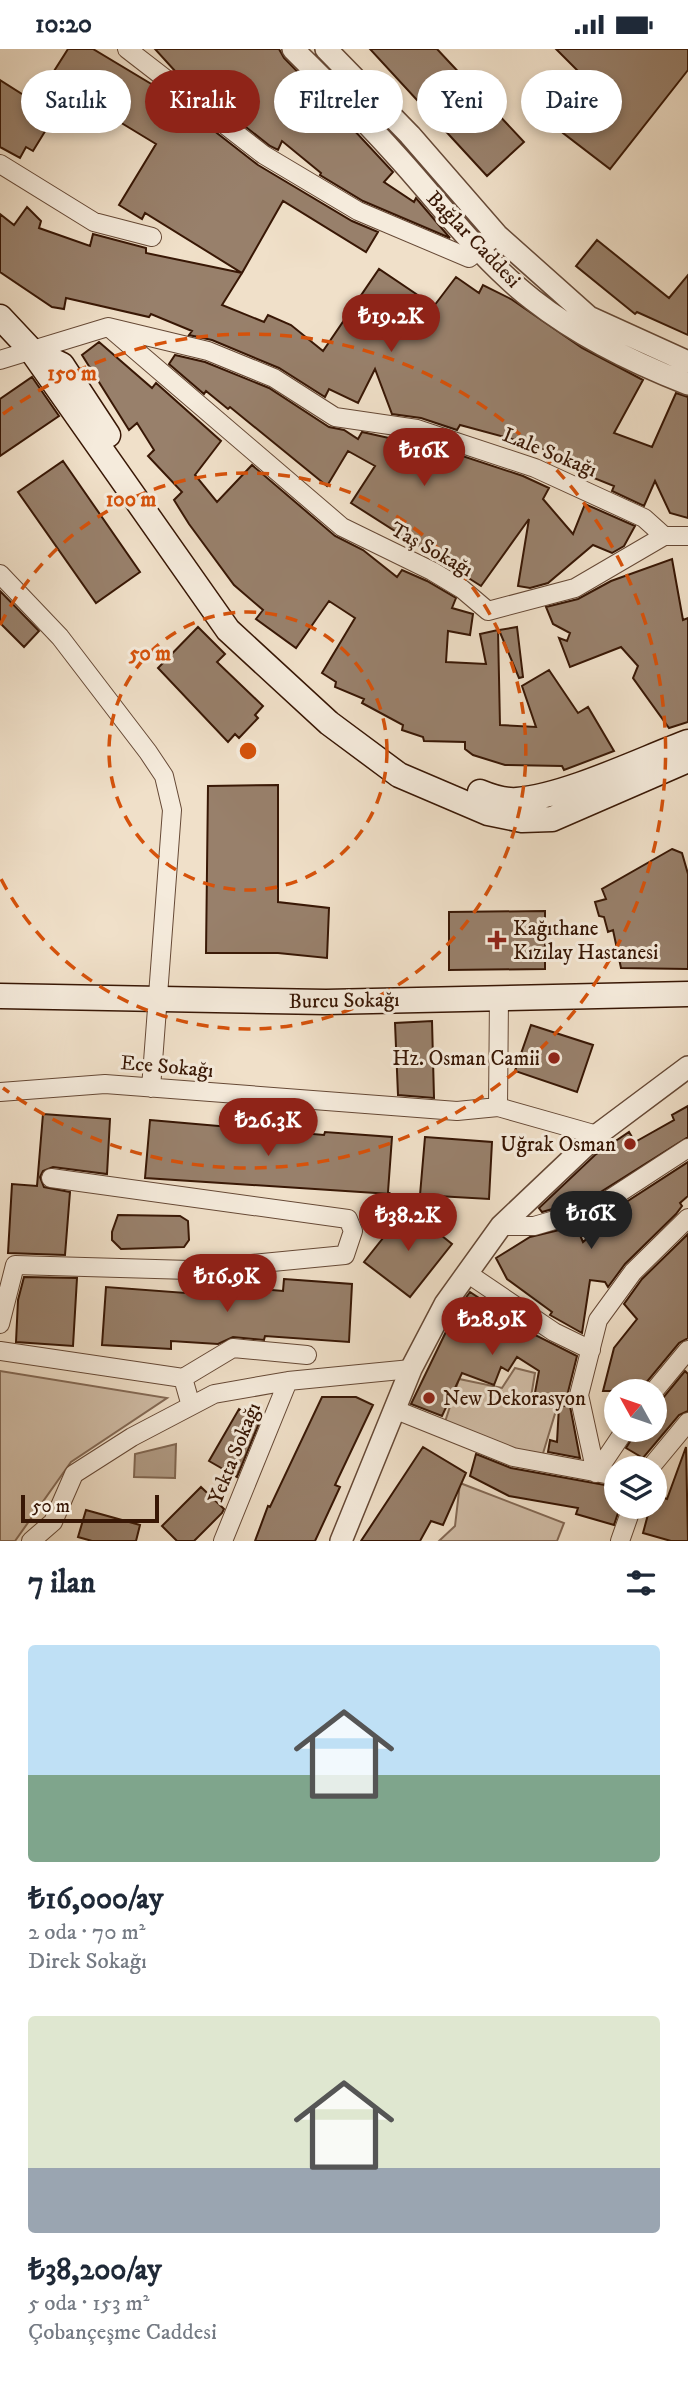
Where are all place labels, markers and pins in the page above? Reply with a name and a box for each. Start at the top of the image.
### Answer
pin: ₺19.2K [334,295,448,354]
pin: ₺16K [383,429,465,488]
centre of rings [236,739,260,763]
place label: Kağıthane Kızılay Hastanesi [513,916,659,966]
marker: Kağıthane Kızılay Hastanesi [487,930,507,950]
place label: Hz. Osman Camii [392,1046,540,1072]
marker: Hz. Osman Camii [546,1050,562,1066]
pin: ₺26.3K [211,1099,325,1158]
place label: Uğrak Osman [500,1132,616,1158]
marker: Uğrak Osman [622,1136,638,1152]
pin: ₺16K [550,1191,632,1251]
pin: ₺38.2K [351,1193,465,1253]
pin: ₺16.9K [170,1255,284,1314]
pin: ₺28.9K [435,1297,549,1357]
place label: New Dekorasyon [443,1386,586,1412]
marker: New Dekorasyon [421,1390,437,1406]

